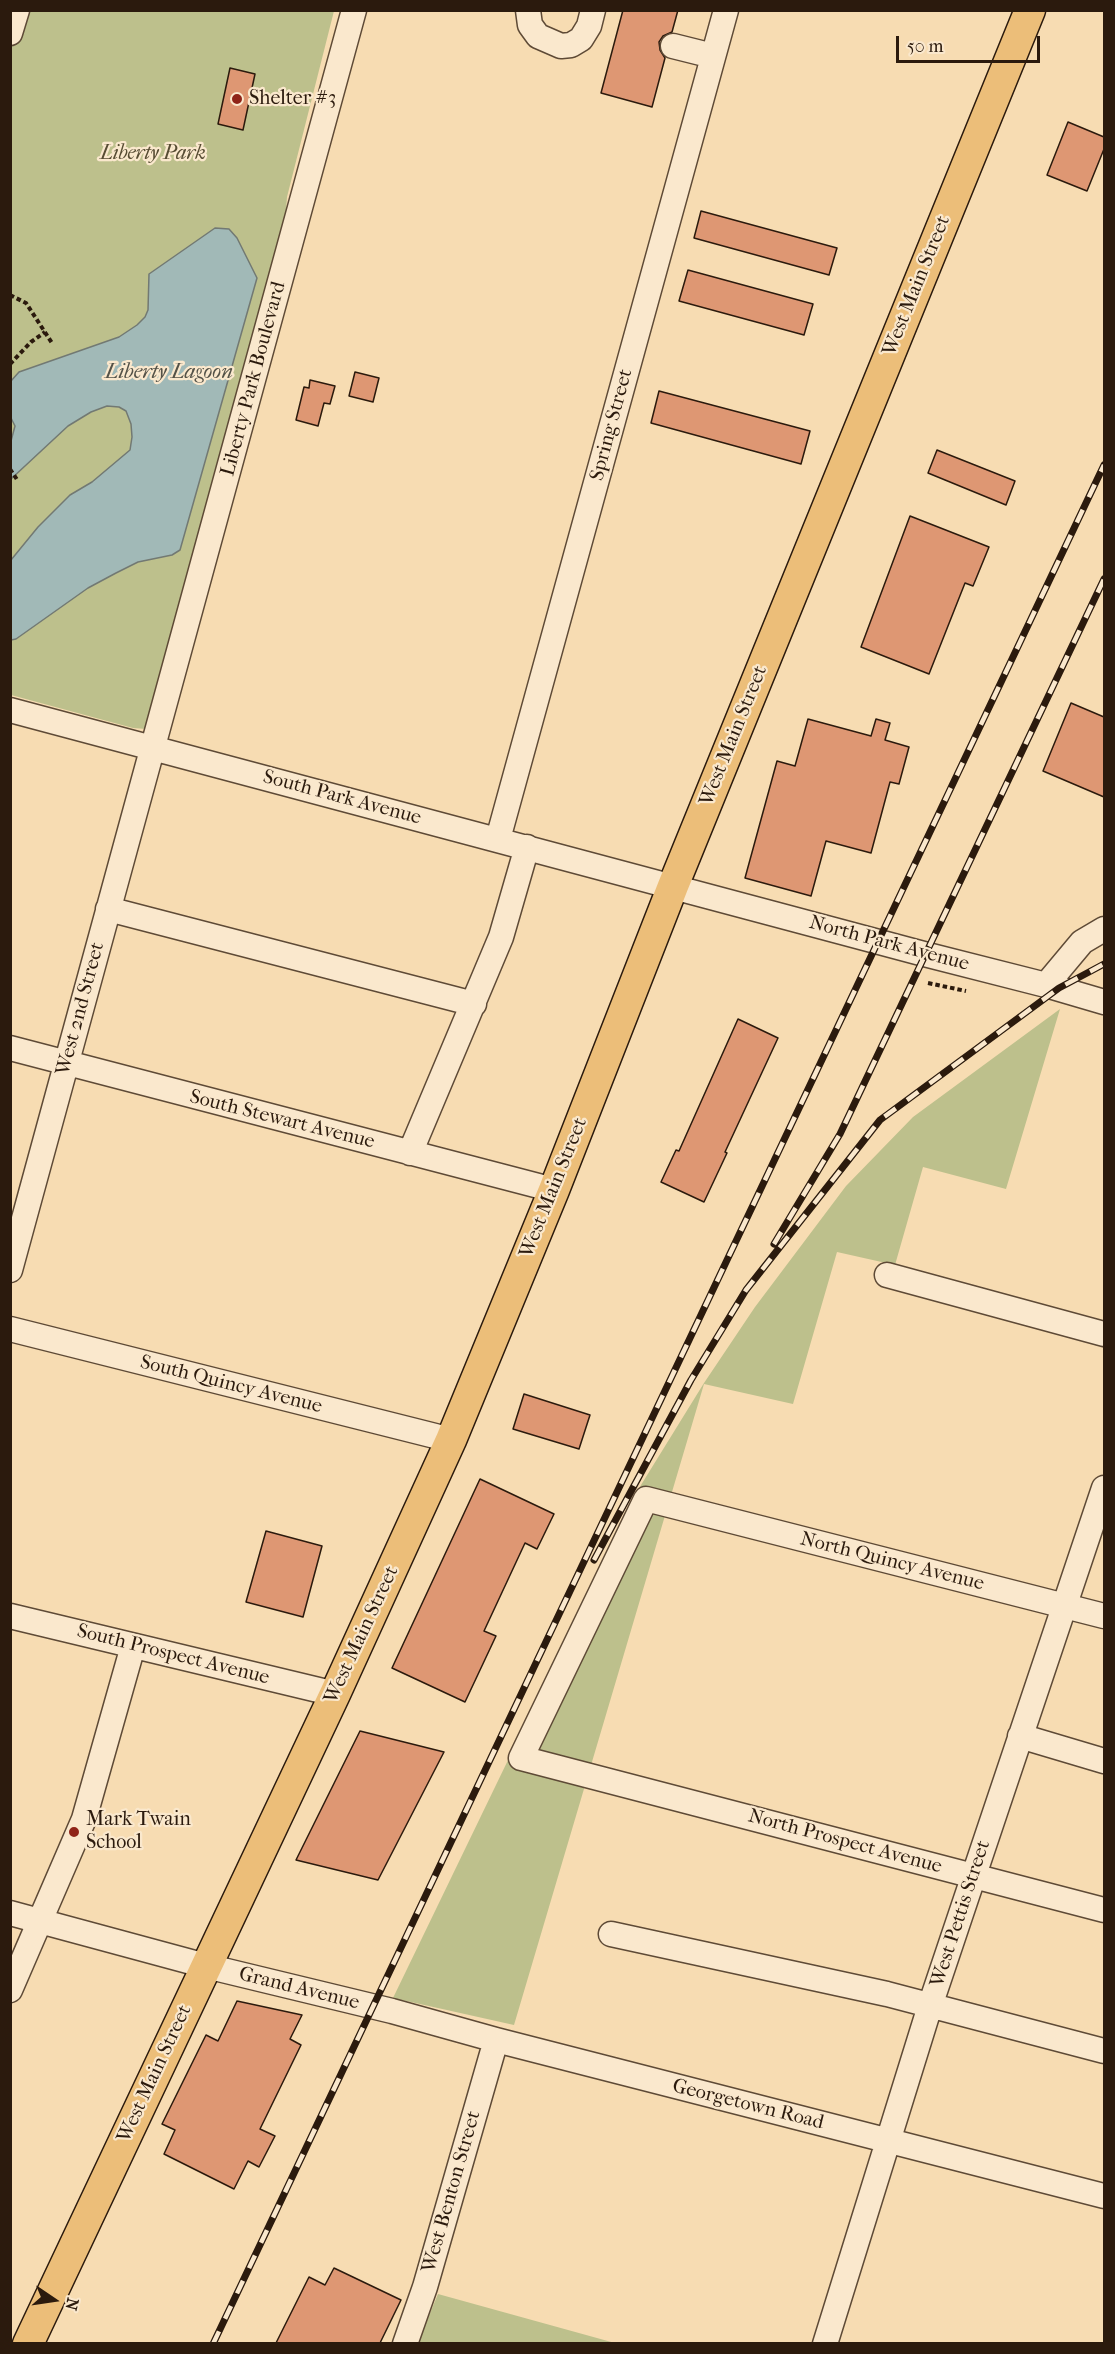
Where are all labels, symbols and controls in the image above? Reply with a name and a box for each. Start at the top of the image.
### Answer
scale bar [899,24,1043,62]
text: 50 m [907,36,943,57]
place label: Shelter #3 [249,87,336,111]
marker: Shelter #3 [230,92,244,106]
park label: Liberty Park [100,142,206,166]
street label: West Main Street [878,212,956,360]
street label: Liberty Park Boulevard [216,279,292,479]
water label: Liberty Lagoon [105,360,233,386]
street label: Spring Street [586,366,638,484]
street label: West Main Street [695,662,773,810]
street label: South Park Avenue [260,765,424,831]
street label: North Park Avenue [806,911,972,977]
street label: West 2nd Street [52,940,110,1078]
street label: South Stewart Avenue [187,1085,377,1155]
street label: West Main Street [515,1114,593,1262]
street label: South Quincy Avenue [138,1351,324,1419]
street label: North Quincy Avenue [798,1528,986,1596]
street label: West Main Street [320,1562,404,1708]
street label: South Prospect Avenue [74,1619,272,1691]
street label: North Prospect Avenue [745,1805,945,1879]
place label: Mark Twain School [86,1808,191,1855]
marker: Mark Twain School [67,1825,81,1839]
street label: West Pettis Street [926,1837,996,1991]
street label: Grand Avenue [236,1962,362,2016]
street label: West Main Street [113,2001,197,2147]
street label: Georgetown Road [670,2075,826,2135]
street label: West Benton Street [417,2108,487,2276]
north arrow [24,2270,84,2330]
text: N [61,2296,83,2312]

